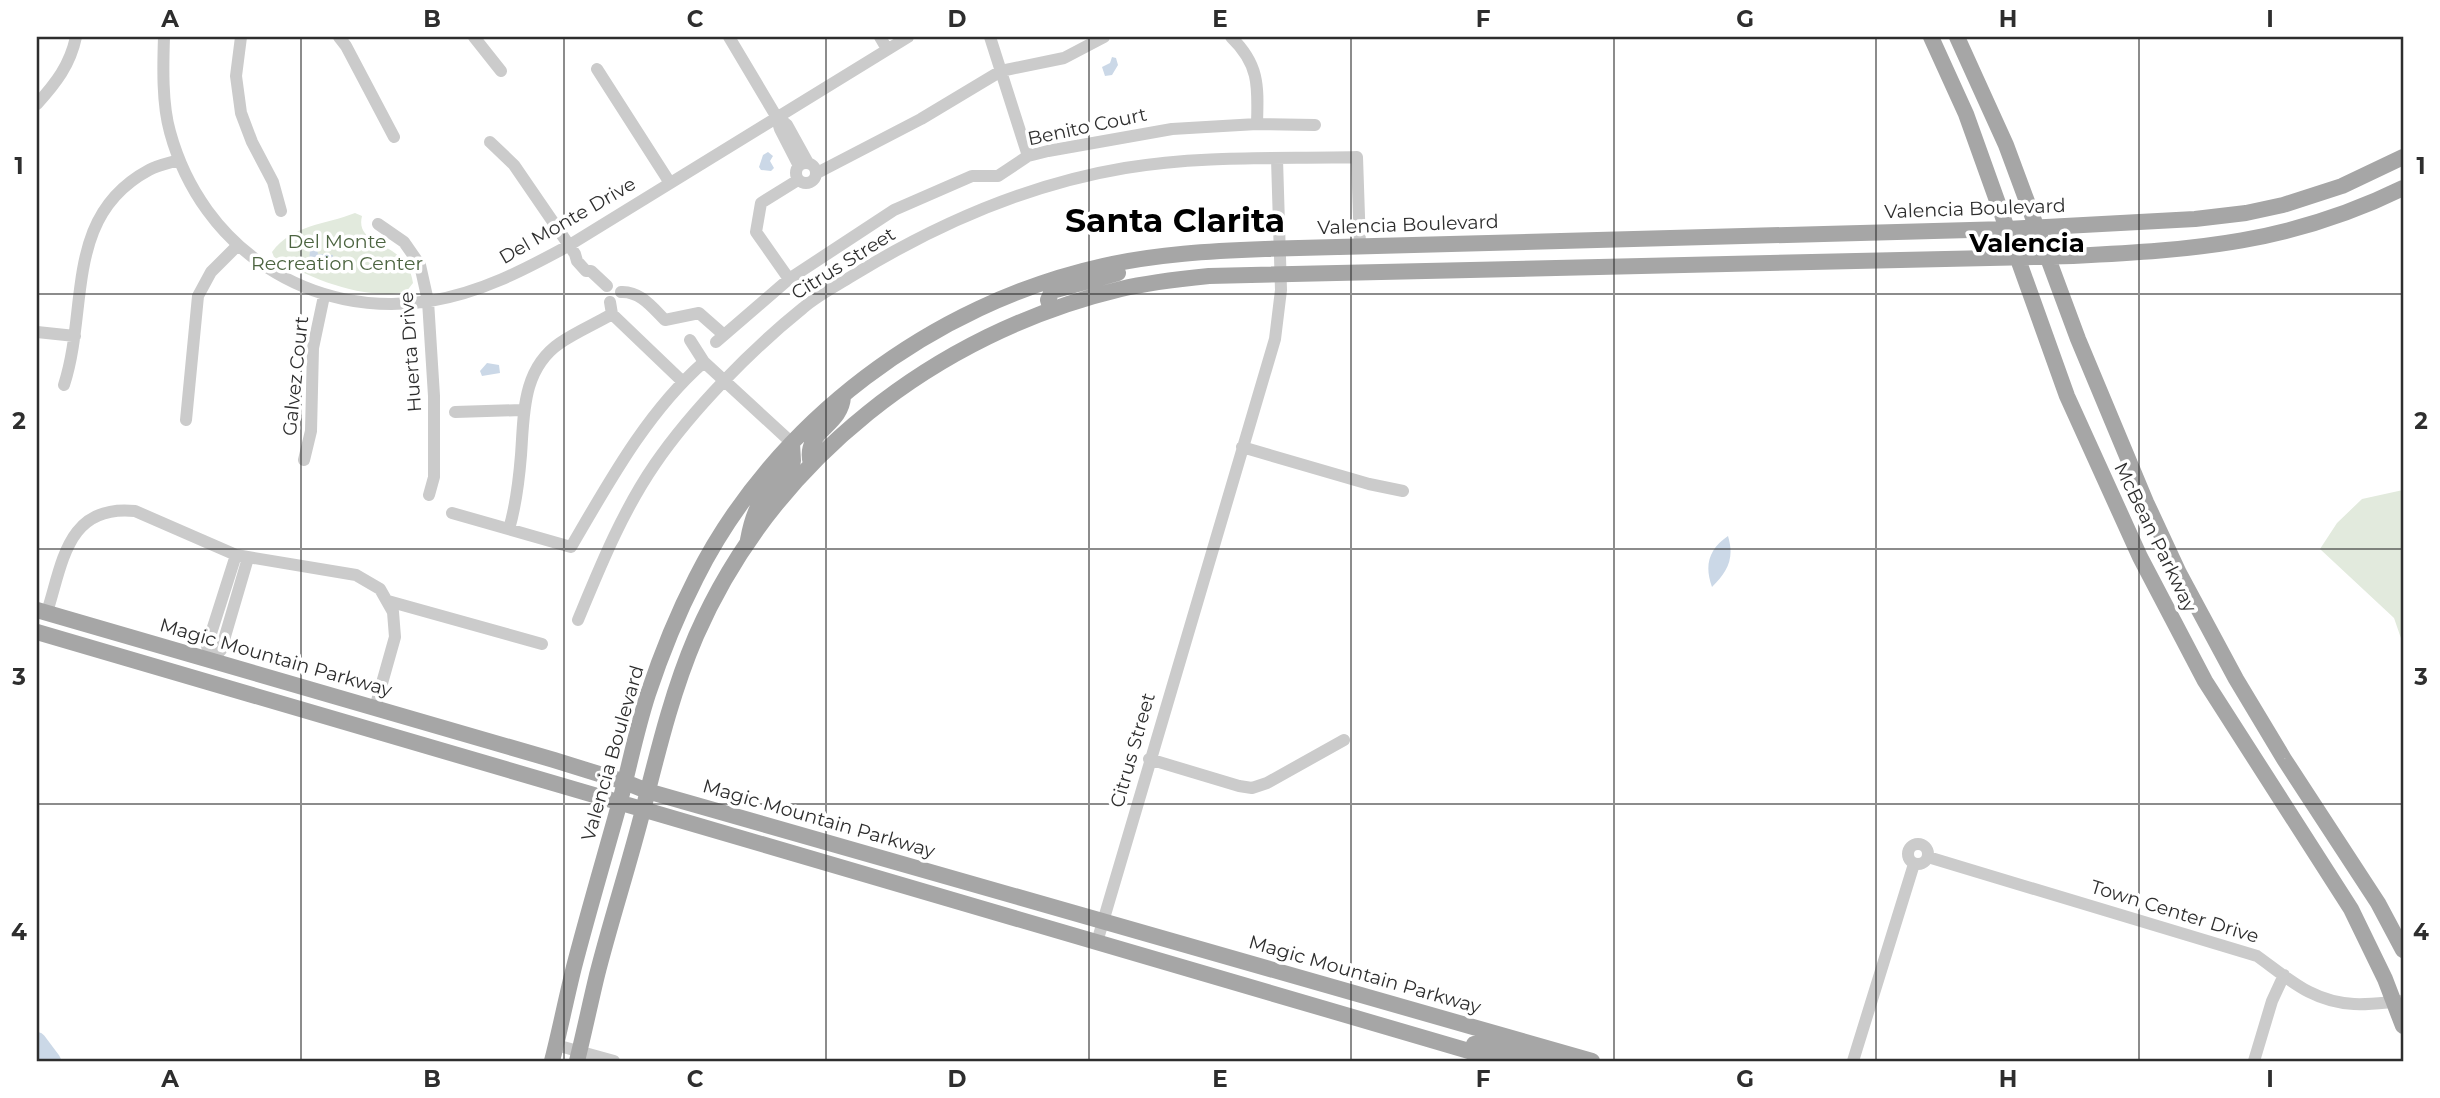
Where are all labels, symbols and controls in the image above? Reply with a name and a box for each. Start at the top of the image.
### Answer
text: A [160,5,179,33]
text: B [423,5,441,33]
text: C [687,5,704,33]
text: D [948,5,967,33]
text: E [1212,5,1228,33]
text: F [1476,5,1491,33]
text: G [1736,5,1754,33]
text: H [1999,5,2017,33]
text: I [2266,5,2274,33]
street label: Benito Court [1025,103,1149,150]
text: 1 [14,152,24,180]
text: 1 [2416,152,2426,180]
street label: Del Monte Drive [495,172,640,269]
street label: Valencia Boulevard [1884,194,2066,223]
district label: Santa Clarita [1065,200,1285,240]
street label: Valencia Boulevard [1317,210,1499,239]
street label: Citrus Street [787,222,900,304]
district label: Valencia [1968,227,2085,259]
park label: Del Monte Recreation Center [251,230,423,275]
street label: Huerta Drive [395,291,426,413]
street label: Galvez Court [278,315,313,437]
text: 2 [12,407,26,435]
text: 2 [2414,407,2428,435]
street label: McBean Parkway [2109,459,2202,616]
street label: Magic Mountain Parkway [157,613,395,702]
text: 3 [11,663,26,691]
street label: Valencia Boulevard [576,663,649,844]
text: 3 [2413,663,2428,691]
street label: Citrus Street [1105,690,1160,810]
street label: Magic Mountain Parkway [700,774,938,863]
street label: Town Center Drive [2088,875,2262,948]
text: 4 [11,918,27,946]
text: 4 [2413,918,2429,946]
street label: Magic Mountain Parkway [1246,930,1484,1019]
text: A [160,1065,179,1093]
text: B [423,1065,441,1093]
text: C [687,1065,704,1093]
text: D [948,1065,967,1093]
text: E [1212,1065,1228,1093]
text: F [1476,1065,1491,1093]
text: G [1736,1065,1754,1093]
text: H [1999,1065,2017,1093]
text: I [2266,1065,2274,1093]

